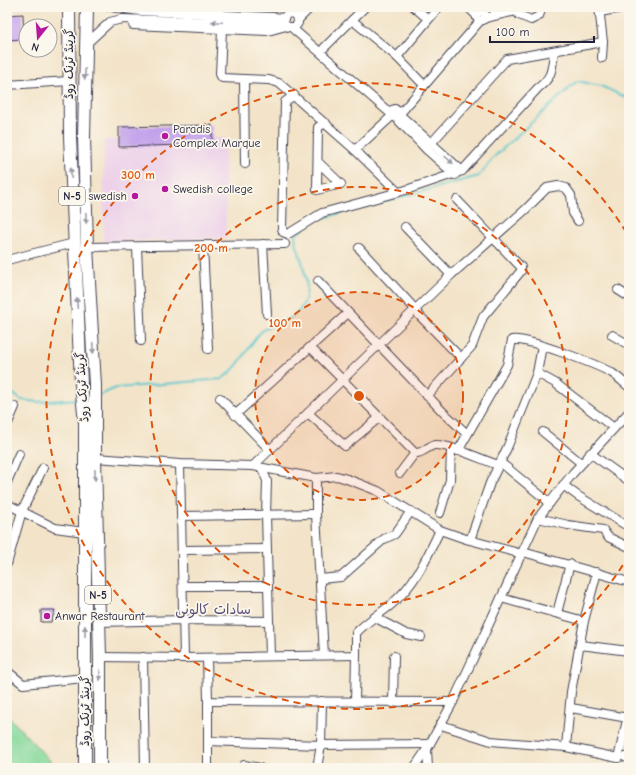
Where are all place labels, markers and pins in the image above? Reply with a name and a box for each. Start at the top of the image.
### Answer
place label: Paradis Complex Marque [173,122,260,150]
marker: Paradis Complex Marque [160,131,170,141]
place label: Swedish college [173,182,253,196]
marker: Swedish college [160,184,170,194]
place label: swedish [89,189,127,203]
marker: swedish [130,191,140,201]
centre of rings [352,389,366,403]
place label: Anwar Restaurant [55,609,145,623]
marker: Anwar Restaurant [42,611,52,621]

